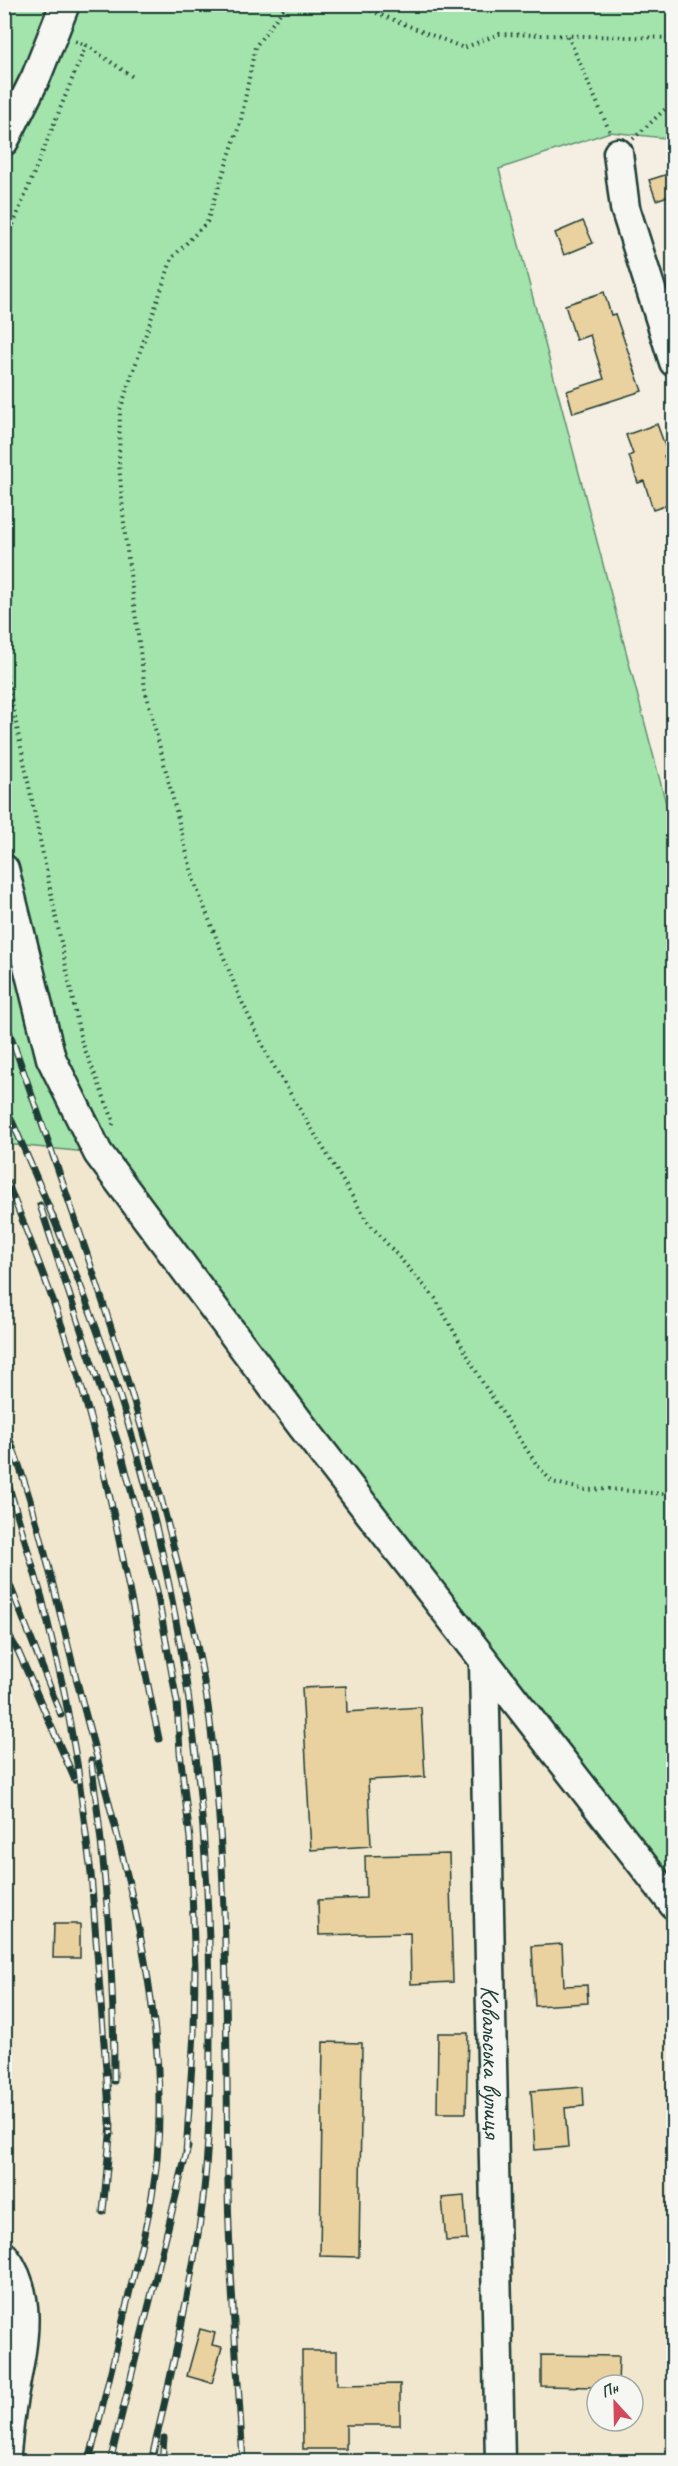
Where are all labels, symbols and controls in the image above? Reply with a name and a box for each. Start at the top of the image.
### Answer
street label: Ковальська вулиця [474,1985,510,2141]
north arrow [585,2373,645,2433]
text: Пн [598,2377,622,2402]

